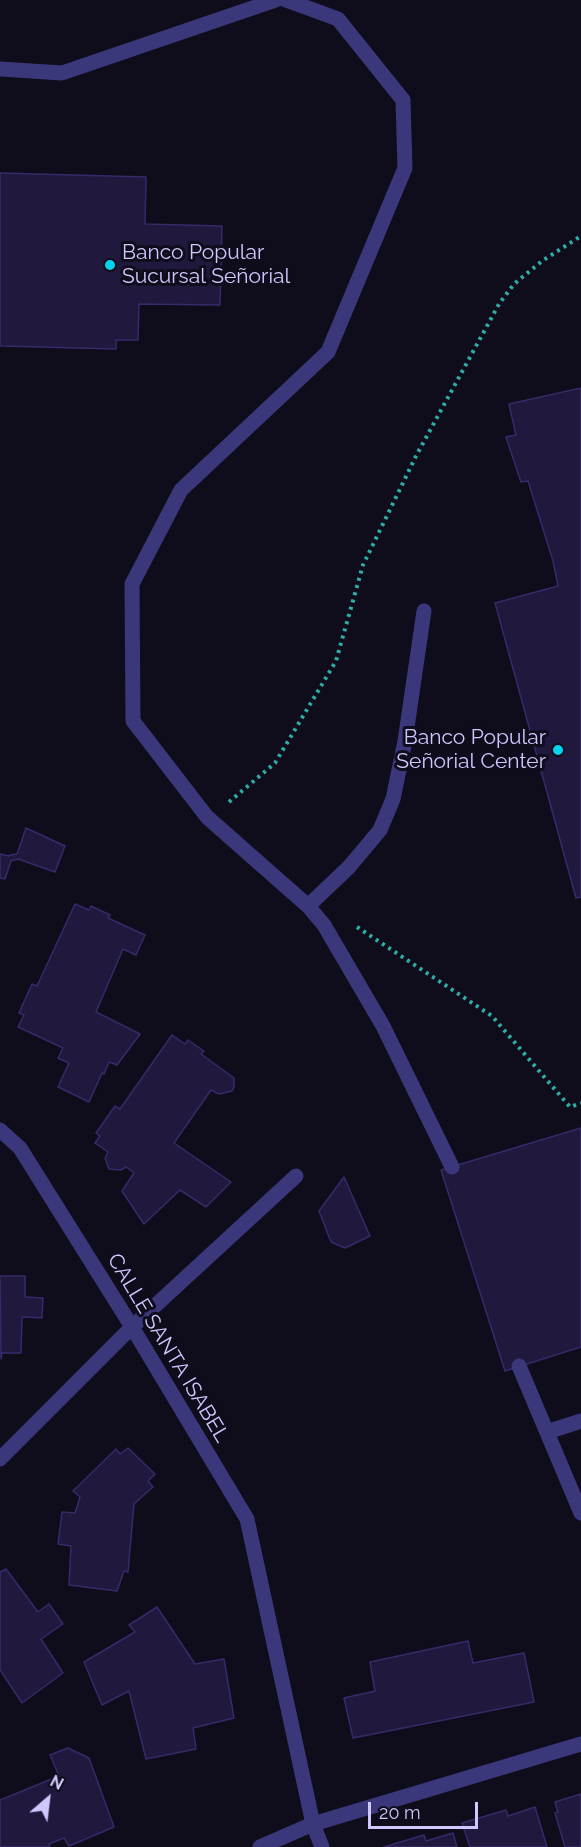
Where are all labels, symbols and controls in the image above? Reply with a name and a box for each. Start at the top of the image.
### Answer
place label: Banco Popular Sucursal Señorial [122,240,290,290]
marker: Banco Popular Sucursal Señorial [103,258,117,272]
place label: Banco Popular Señorial Center [396,725,546,775]
marker: Banco Popular Señorial Center [551,743,565,757]
street label: CALLE SANTA ISABEL [102,1249,234,1447]
north arrow [18,1769,78,1829]
text: N [47,1771,67,1794]
scale bar [371,1790,480,1828]
text: 20 m [379,1802,421,1823]

